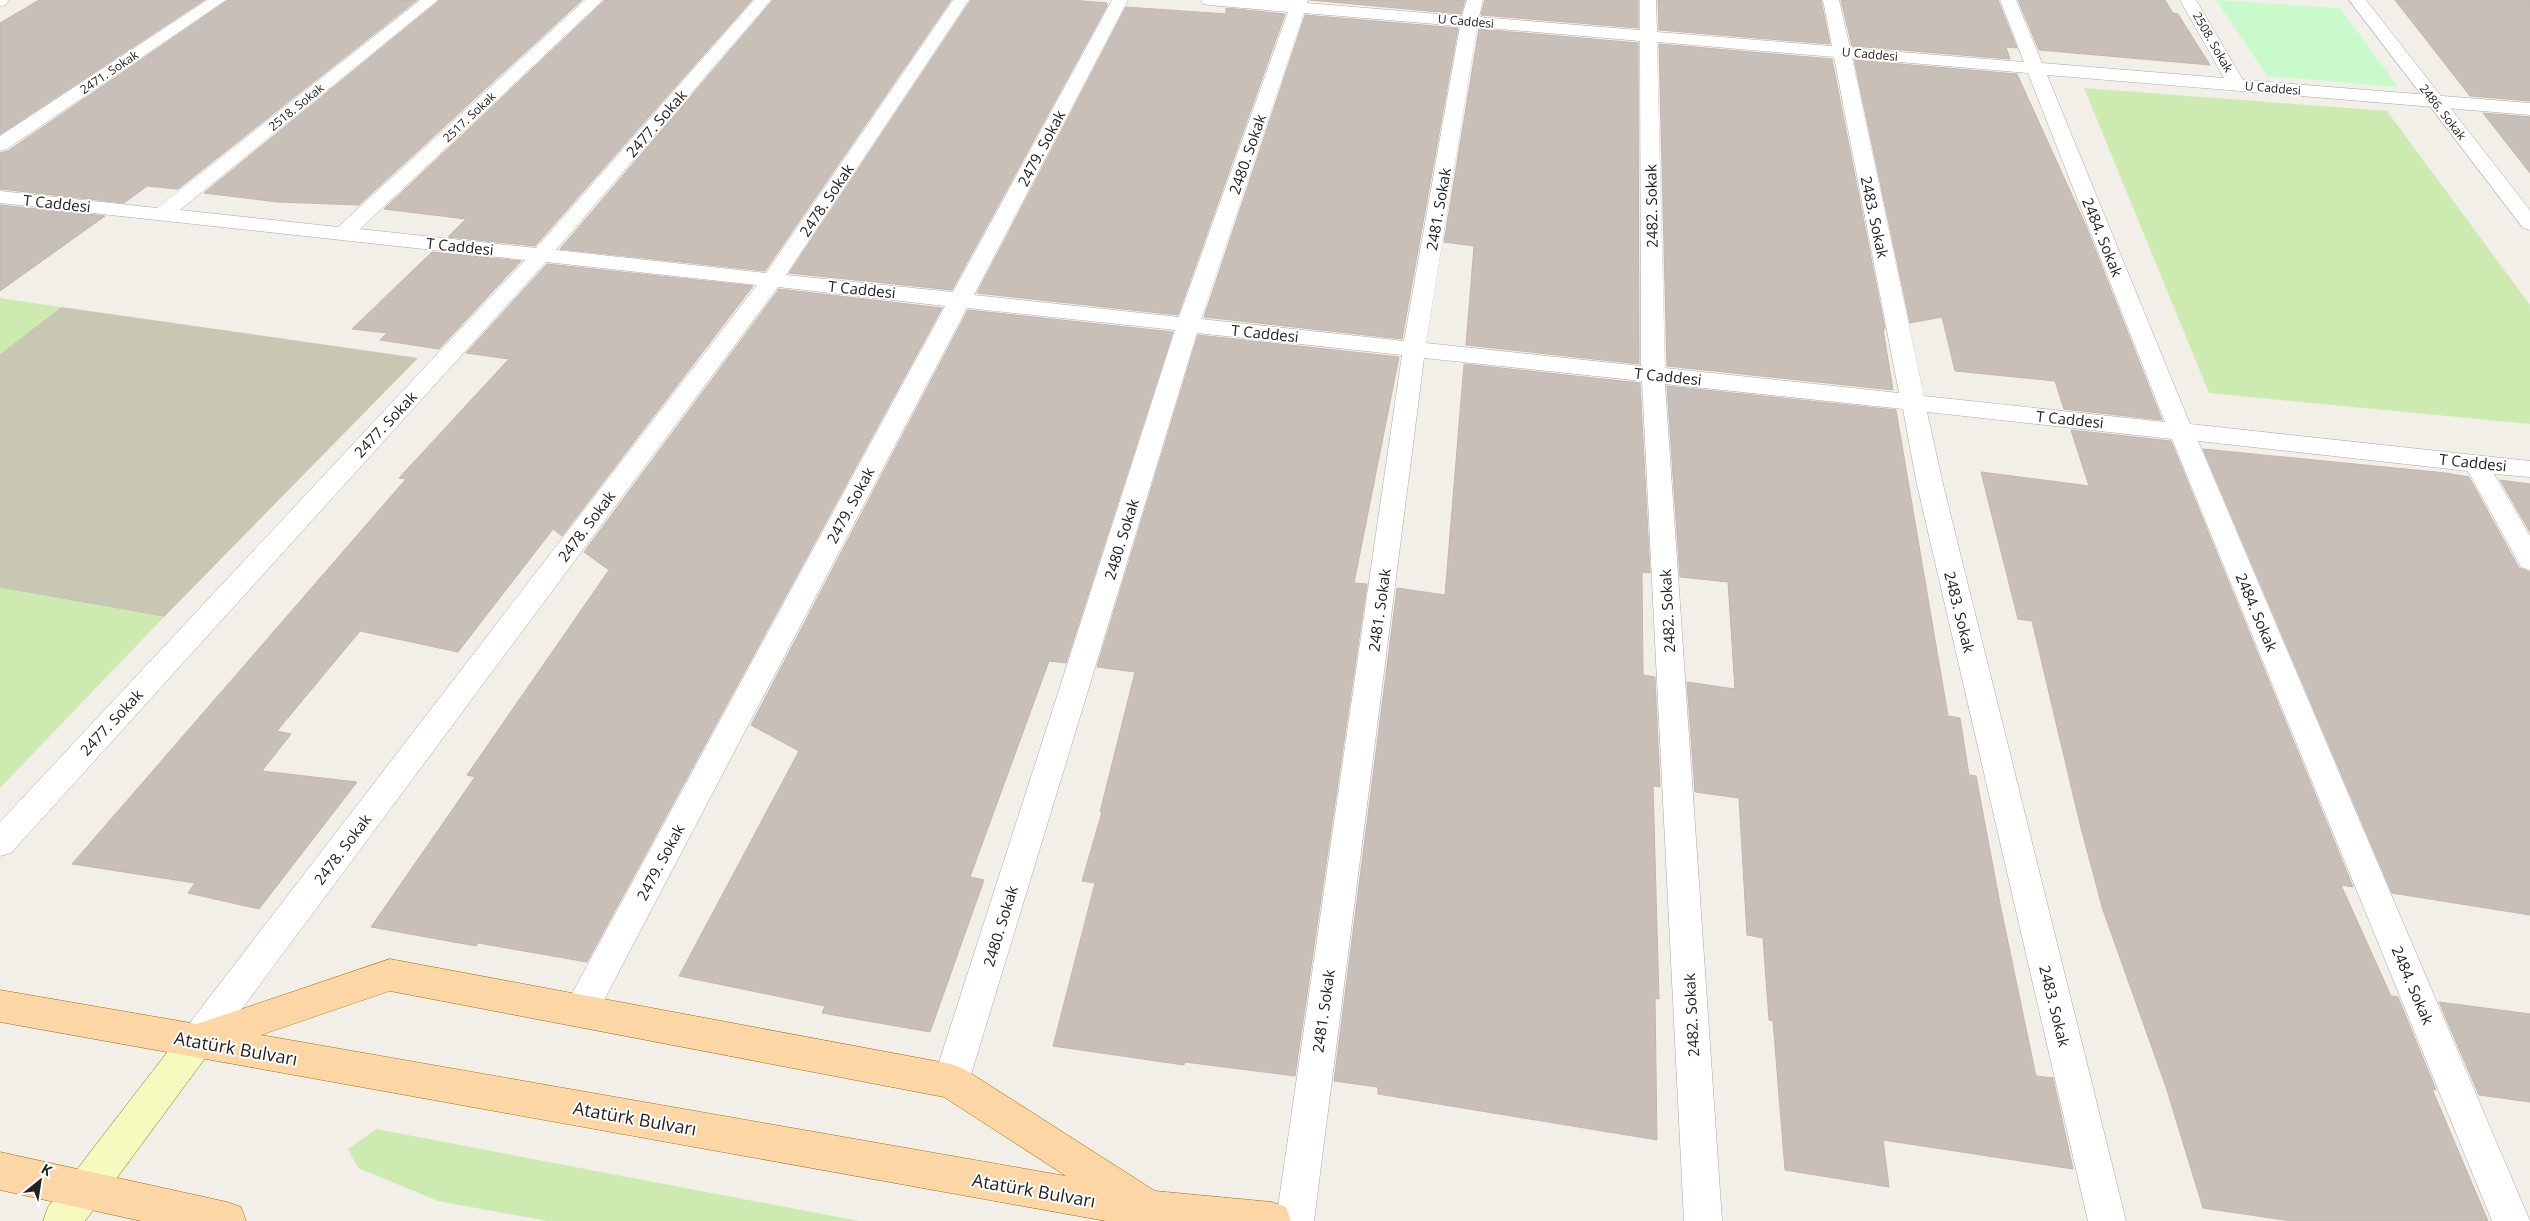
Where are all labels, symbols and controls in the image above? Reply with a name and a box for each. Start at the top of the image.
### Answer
street label: 2508. Sokak [2189,9,2237,76]
street label: U Caddesi [1437,10,1495,32]
street label: U Caddesi [1841,43,1899,65]
street label: 2471. Sokak [77,46,142,98]
street label: U Caddesi [2244,77,2302,99]
street label: 2518. Sokak [265,79,328,135]
street label: 2486. Sokak [2416,80,2471,144]
street label: 2477. Sokak [621,85,691,161]
street label: 2517. Sokak [439,88,500,146]
street label: 2479. Sokak [1013,106,1069,190]
street label: 2480. Sokak [1224,111,1270,197]
street label: 2478. Sokak [794,160,858,240]
street label: 2482. Sokak [1640,164,1662,248]
street label: 2481. Sokak [1421,166,1455,252]
street label: 2483. Sokak [1857,174,1893,260]
street label: T Caddesi [22,190,92,216]
street label: 2484. Sokak [2078,195,2128,280]
street label: T Caddesi [425,233,495,259]
street label: T Caddesi [827,276,897,302]
street label: T Caddesi [1230,320,1300,346]
street label: T Caddesi [1633,363,1703,389]
street label: 2477. Sokak [349,387,421,461]
street label: T Caddesi [2035,406,2105,432]
street label: T Caddesi [2438,449,2508,475]
street label: 2479. Sokak [822,463,878,547]
street label: 2478. Sokak [553,487,619,565]
street label: 2480. Sokak [1099,496,1143,582]
street label: 2481. Sokak [1363,567,1395,653]
street label: 2482. Sokak [1655,569,1679,653]
street label: 2483. Sokak [1940,569,1980,655]
street label: 2484. Sokak [2231,570,2283,654]
street label: 2477. Sokak [75,685,147,759]
street label: 2478. Sokak [309,810,375,888]
street label: 2479. Sokak [632,820,688,904]
street label: 2480. Sokak [978,883,1022,969]
street label: 2484. Sokak [2387,943,2439,1027]
street label: 2483. Sokak [2035,963,2075,1049]
street label: 2481. Sokak [1307,968,1339,1054]
street label: 2482. Sokak [1679,973,1703,1057]
street label: Atatürk Bulvarı [172,1025,300,1071]
street label: Atatürk Bulvarı [571,1095,699,1141]
north arrow [15,1156,65,1206]
text: K [38,1159,56,1180]
street label: Atatürk Bulvarı [970,1167,1098,1213]

